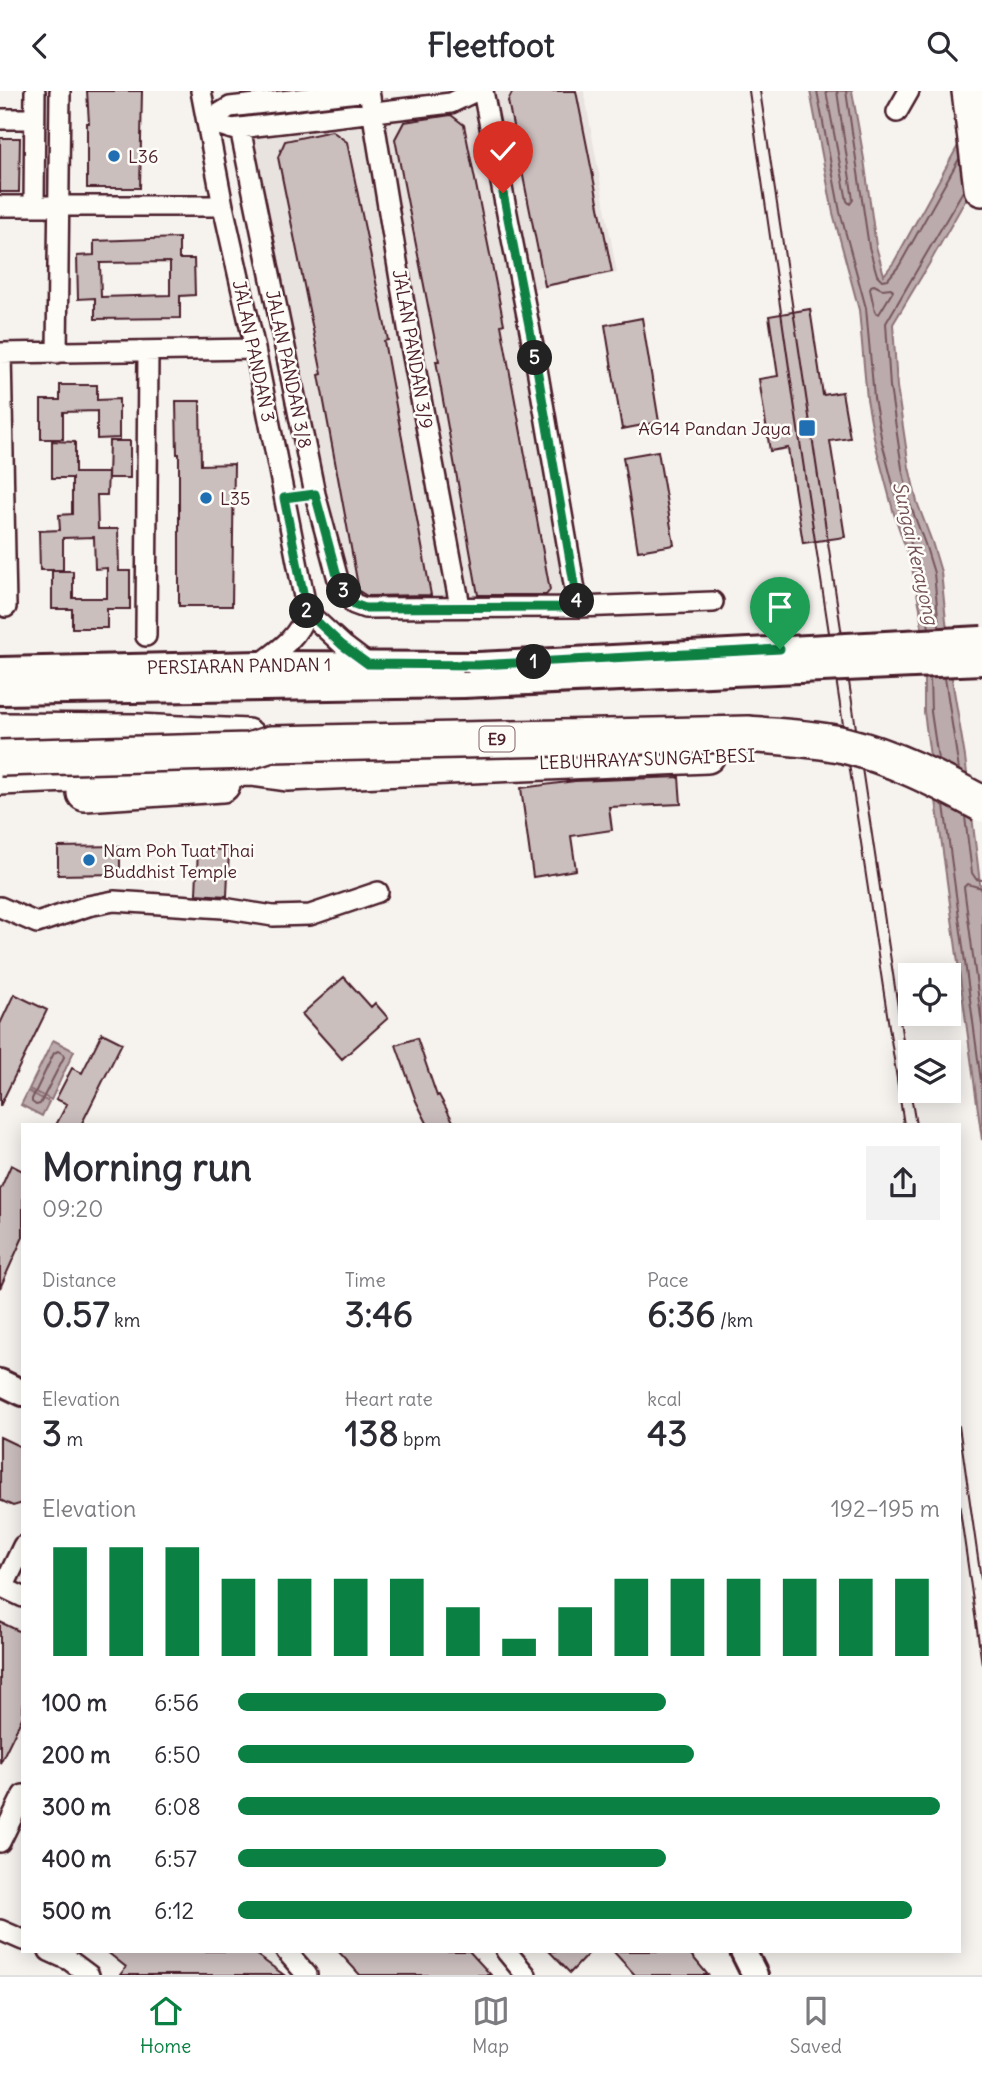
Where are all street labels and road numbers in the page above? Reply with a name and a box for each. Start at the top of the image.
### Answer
street label: JALAN PANDAN 3/9 [388,268,438,430]
street label: JALAN PANDAN 3 [228,278,280,424]
street label: JALAN PANDAN 3/8 [261,288,317,450]
street label: PERSIARAN PANDAN 1 [147,653,331,679]
road number: E9 [480,727,514,751]
street label: LEBUHRAYA SUNGAI BESI [539,744,756,774]

